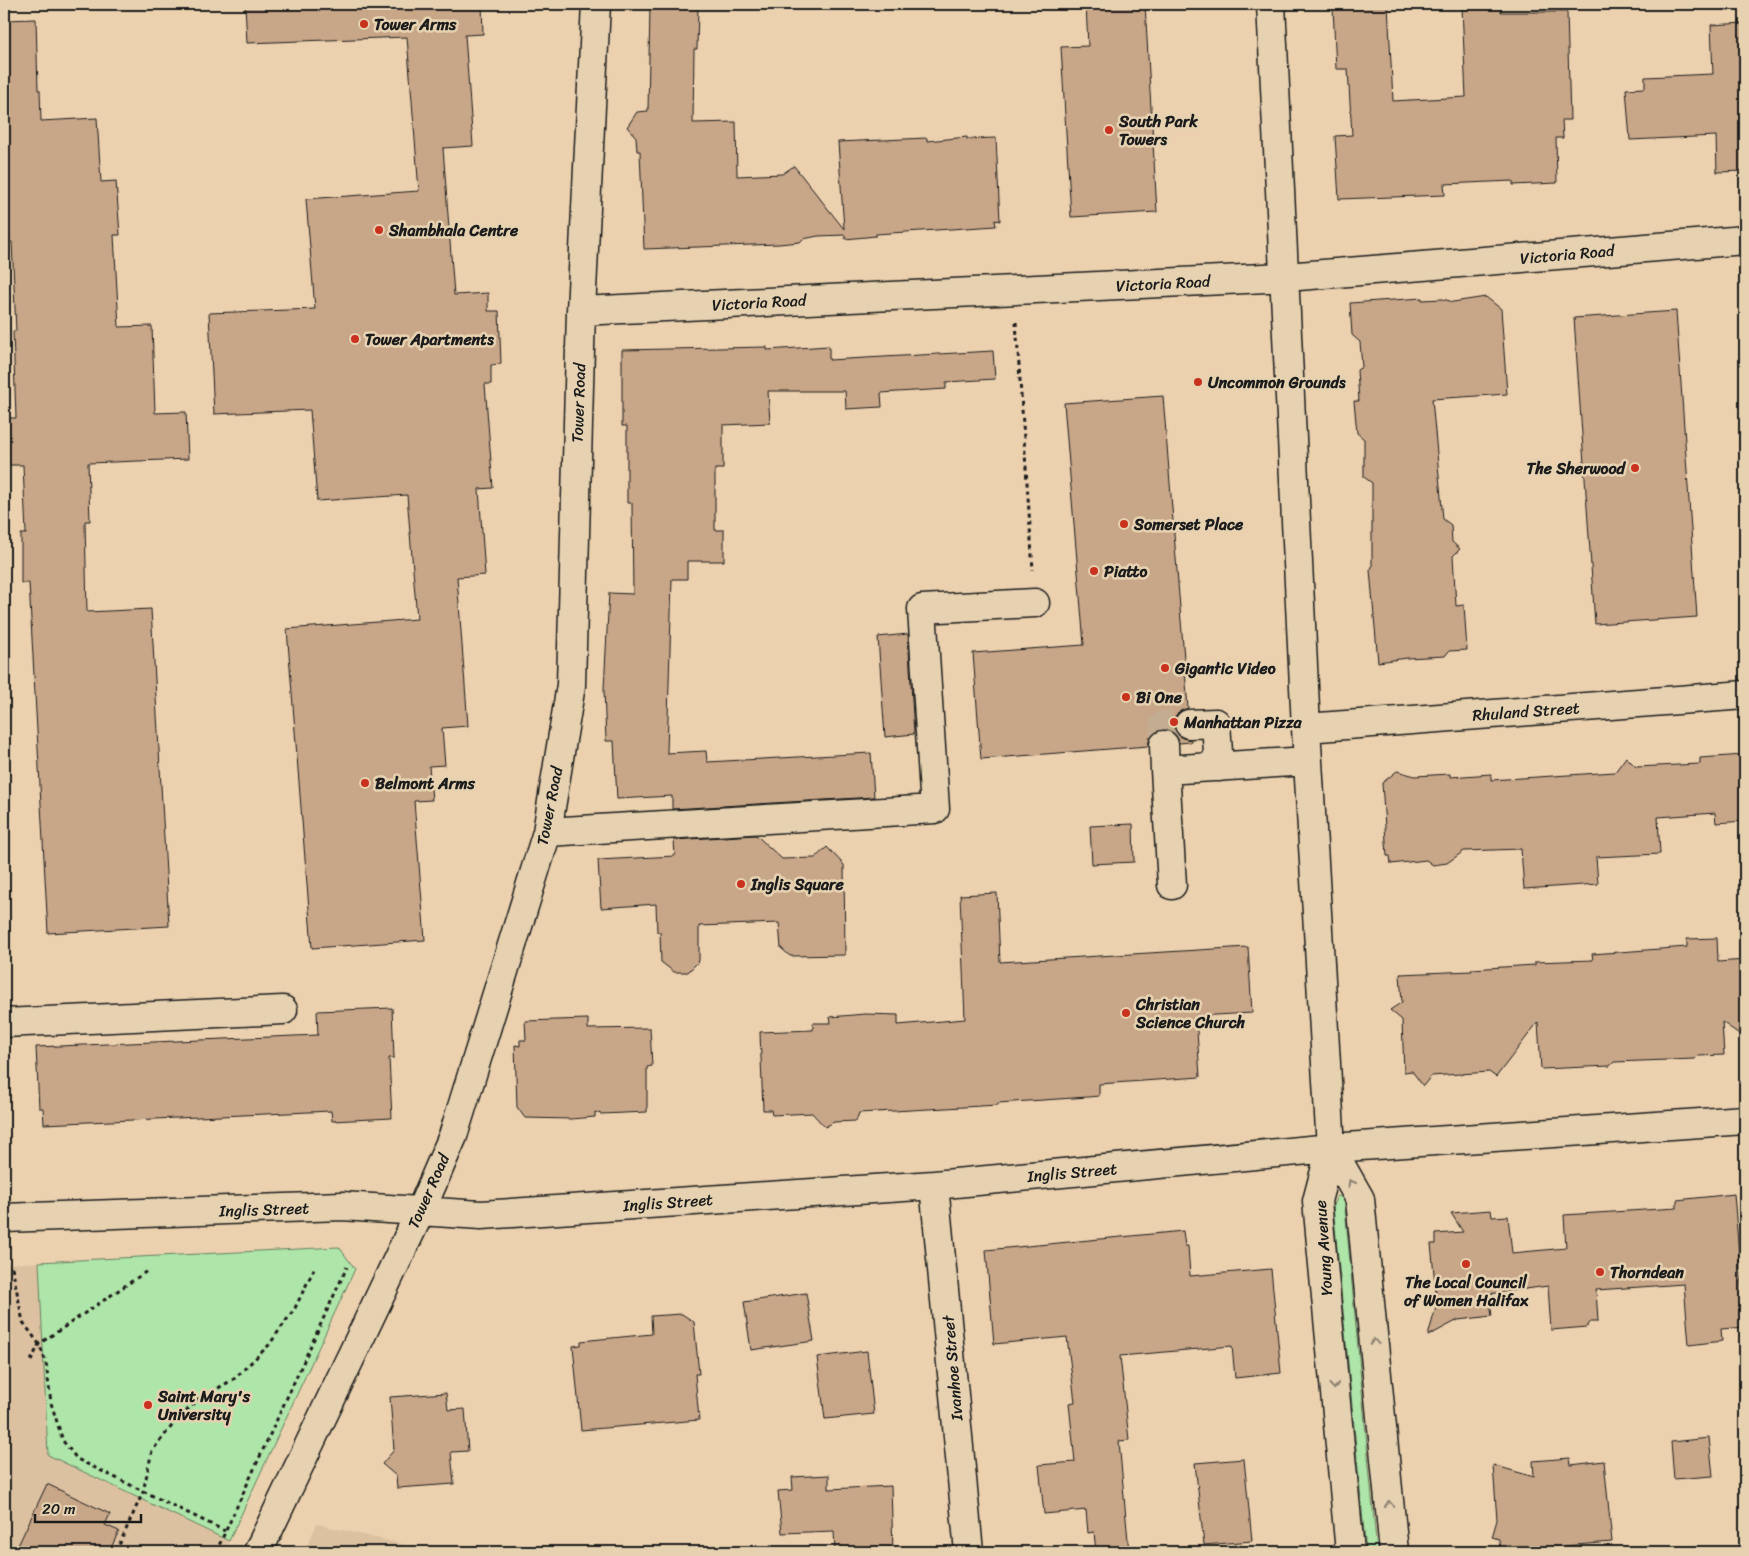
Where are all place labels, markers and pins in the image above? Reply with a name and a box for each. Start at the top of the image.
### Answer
place label: Tower Arms [374,10,457,39]
marker: Tower Arms [358,18,370,30]
place label: South Park Towers [1118,107,1198,154]
marker: South Park Towers [1103,124,1115,136]
place label: Shambhala Centre [388,216,519,245]
marker: Shambhala Centre [373,224,385,236]
place label: Tower Apartments [365,325,494,354]
marker: Tower Apartments [349,333,361,345]
place label: Uncommon Grounds [1208,368,1346,397]
marker: Uncommon Grounds [1192,376,1204,388]
place label: The Sherwood [1527,454,1627,483]
marker: The Sherwood [1629,462,1641,474]
place label: Somerset Place [1133,510,1244,539]
marker: Somerset Place [1118,518,1130,530]
place label: Piatto [1104,557,1147,586]
marker: Piatto [1088,565,1100,577]
place label: Gigantic Video [1174,654,1276,683]
marker: Gigantic Video [1159,662,1171,674]
place label: Bi One [1136,683,1183,712]
marker: Bi One [1120,691,1132,703]
place label: Manhattan Pizza [1183,708,1303,737]
marker: Manhattan Pizza [1168,716,1180,728]
place label: Belmont Arms [375,769,475,798]
marker: Belmont Arms [359,777,371,789]
place label: Inglis Square [750,870,845,899]
marker: Inglis Square [735,878,747,890]
place label: Christian Science Church [1135,990,1246,1037]
marker: Christian Science Church [1120,1007,1132,1019]
marker: The Local Council of Women Halifax [1460,1258,1472,1270]
place label: Thorndean [1610,1258,1684,1287]
marker: Thorndean [1594,1266,1606,1278]
place label: The Local Council of Women Halifax [1404,1268,1529,1315]
place label: Saint Mary's University [157,1382,251,1429]
marker: Saint Mary's University [142,1399,154,1411]

